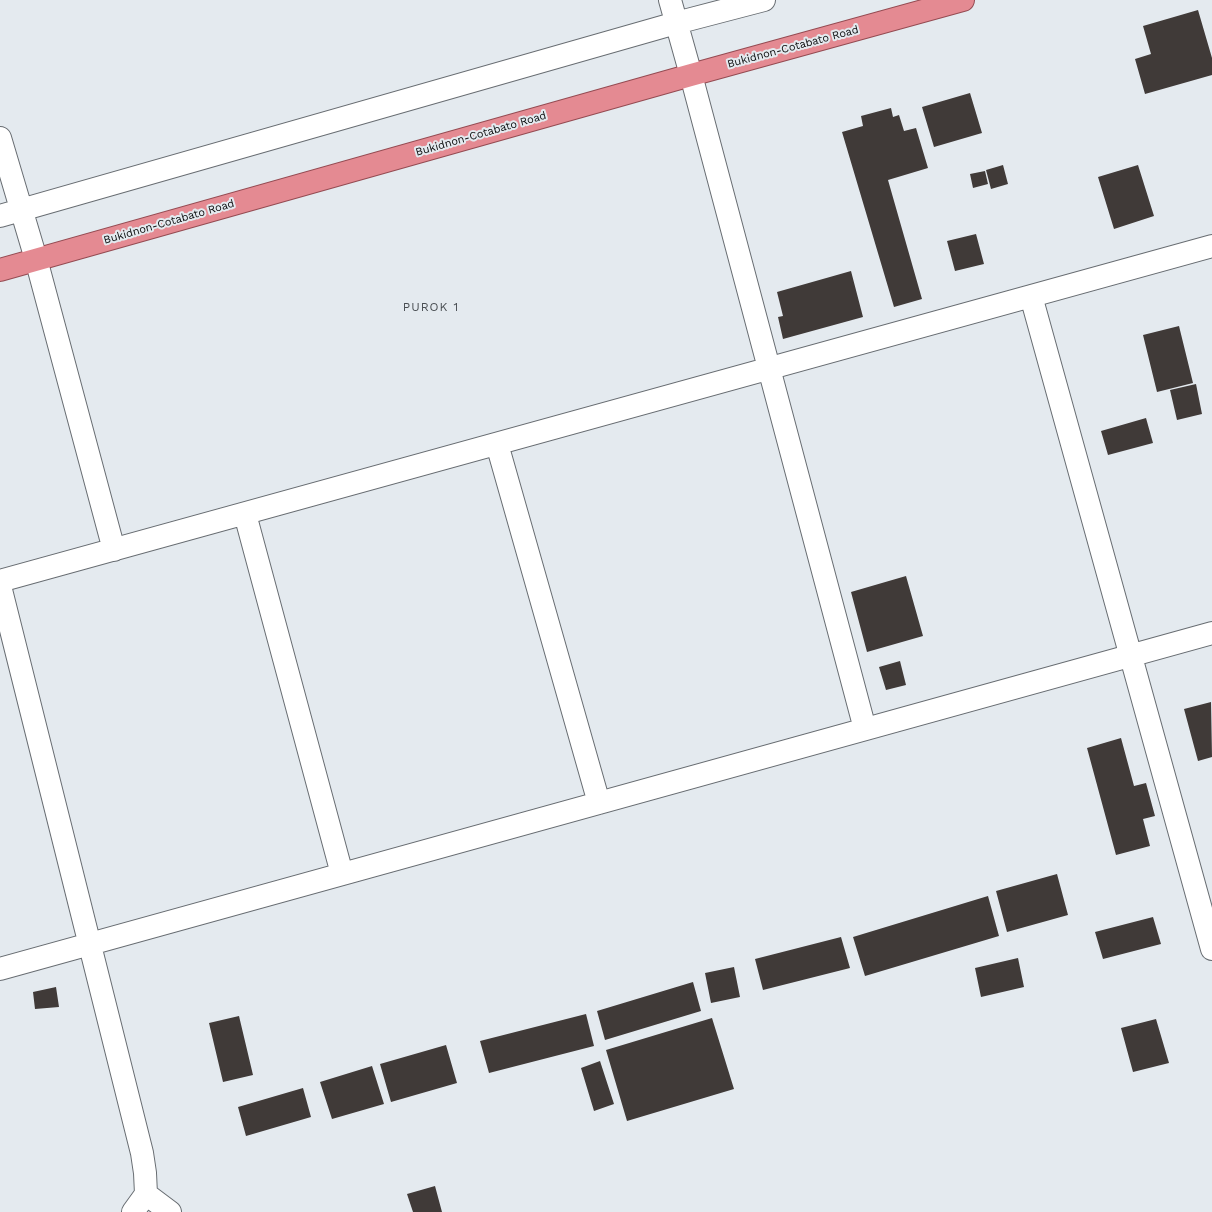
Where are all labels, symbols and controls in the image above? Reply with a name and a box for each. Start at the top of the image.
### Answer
street label: Bukidnon-Cotabato Road [726,23,860,71]
street label: Bukidnon-Cotabato Road [414,109,548,159]
street label: Bukidnon-Cotabato Road [102,197,236,247]
district label: PUROK 1 [403,300,459,314]

